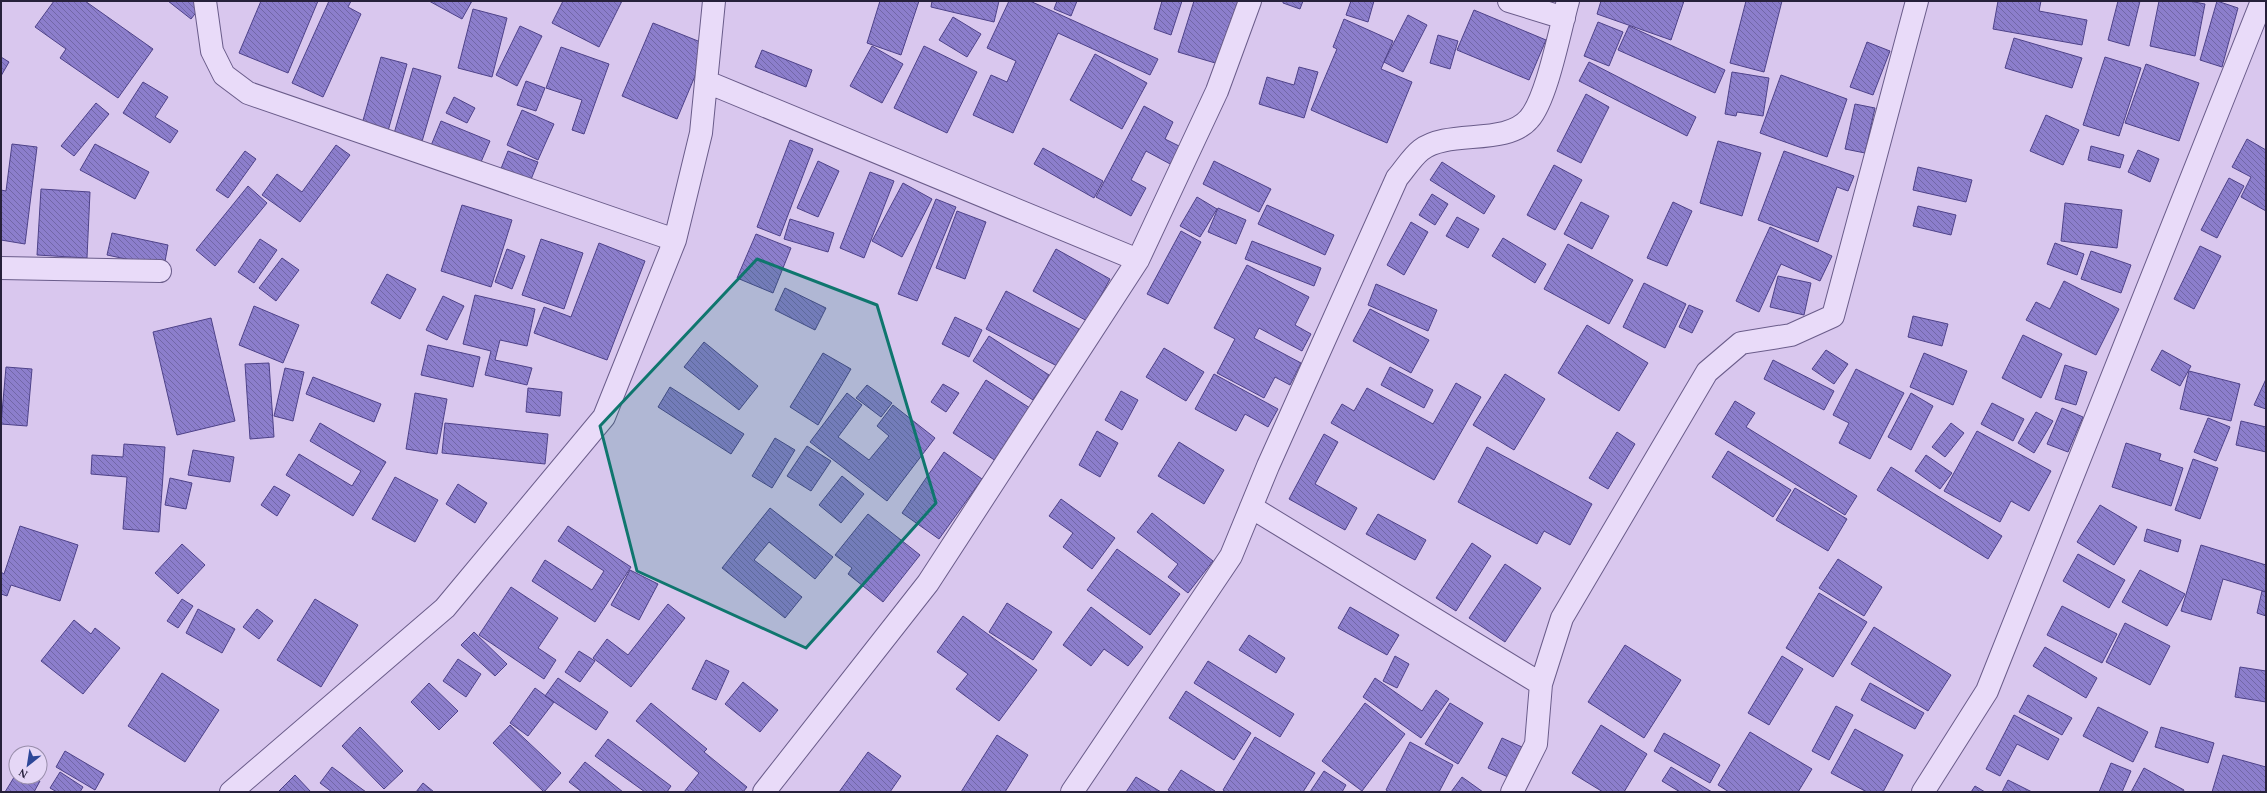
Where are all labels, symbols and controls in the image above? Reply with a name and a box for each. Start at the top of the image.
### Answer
north arrow [8,745,48,785]
text: N [17,766,29,781]

